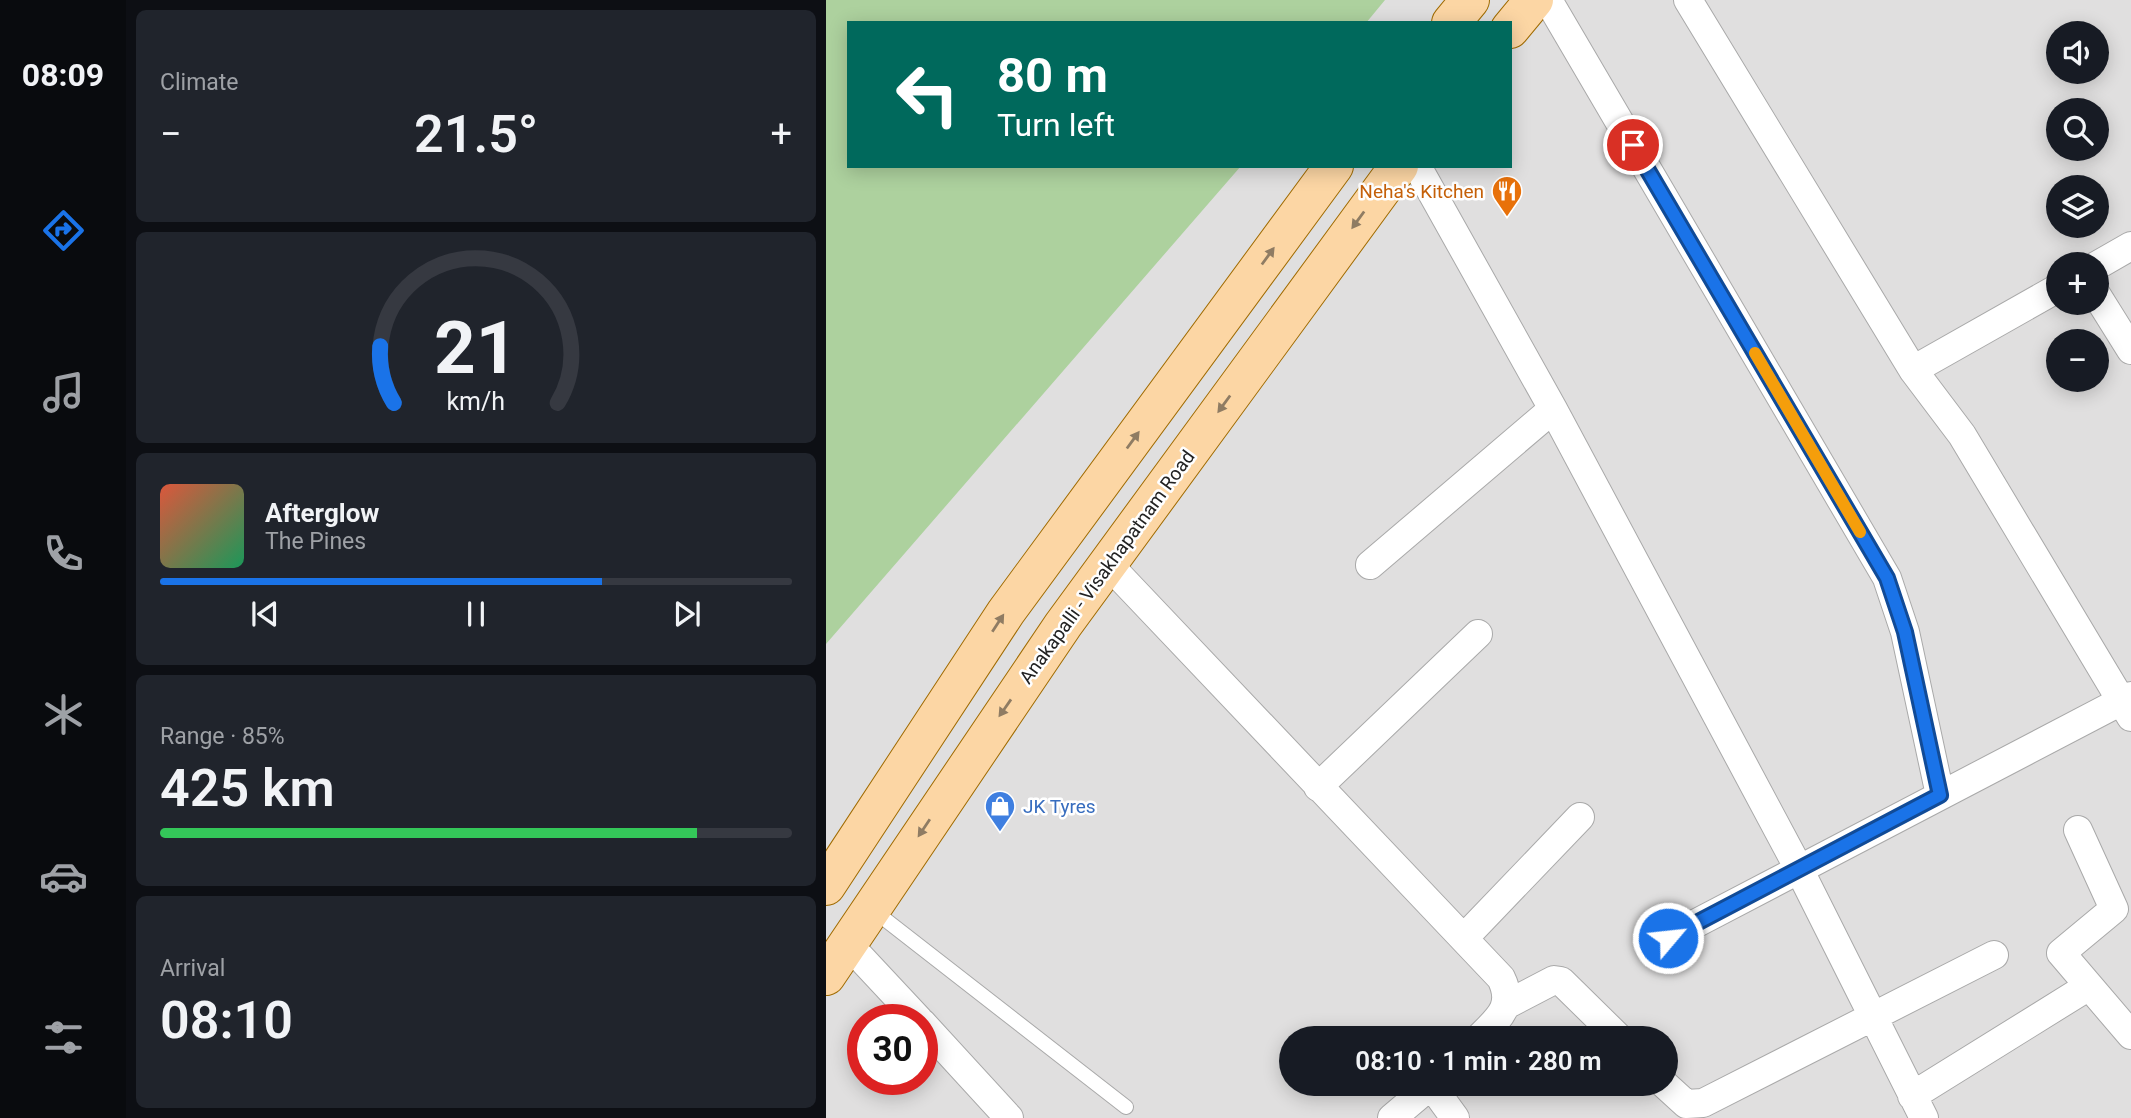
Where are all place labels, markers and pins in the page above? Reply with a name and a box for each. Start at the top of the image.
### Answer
pin [1603,115,1663,175]
restaurant icon: Neha's Kitchen [1490,174,1524,218]
place label: Neha's Kitchen [1359,180,1484,203]
shop icon: JK Tyres [983,789,1017,833]
place label: JK Tyres [1023,795,1096,818]

